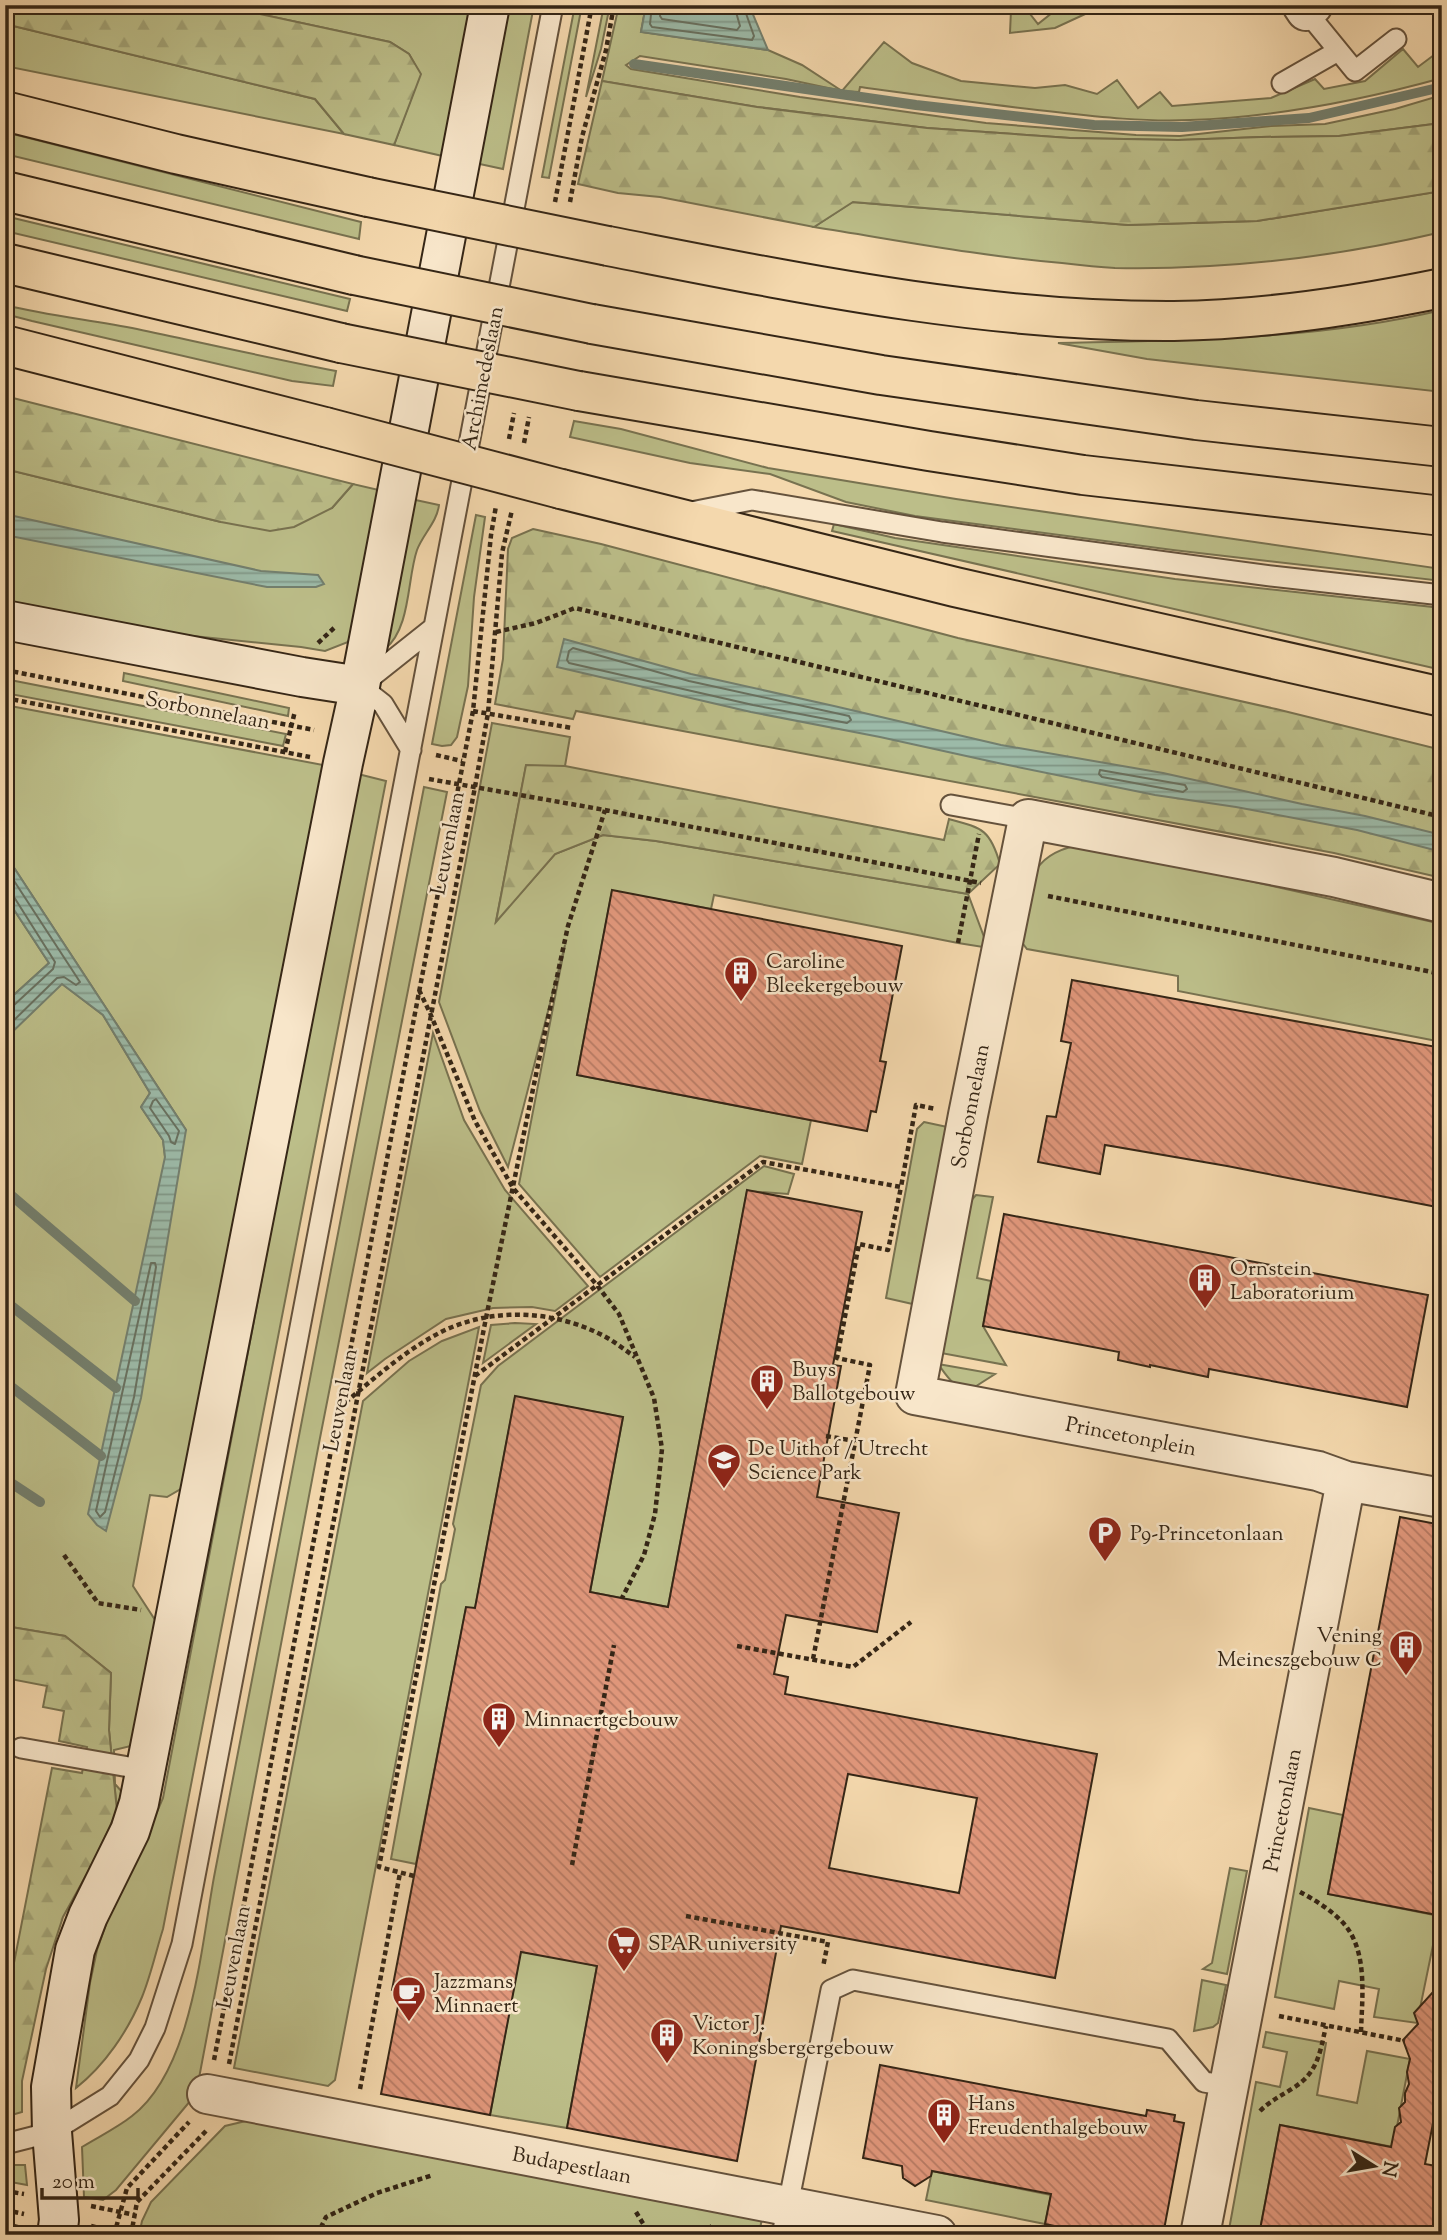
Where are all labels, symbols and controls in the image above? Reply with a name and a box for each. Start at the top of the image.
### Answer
street label: Archimedeslaan [455,304,513,453]
street label: Sorbonnelaan [143,685,273,739]
street label: Leuvenlaan [424,789,474,898]
place label: Caroline Bleekergebouw [766,948,904,1002]
building icon: Caroline Bleekergebouw [722,954,760,1003]
street label: Sorbonnelaan [945,1041,999,1171]
place label: Ornstein Laboratorium [1230,1255,1354,1309]
building icon: Ornstein Laboratorium [1186,1261,1224,1310]
street label: Leuvenlaan [317,1346,367,1455]
place label: Buys Ballotgebouw [792,1356,916,1410]
building icon: Buys Ballotgebouw [748,1362,786,1411]
street label: Princetonplein [1062,1411,1199,1465]
place label: De Uithof / Utrecht Science Park [748,1435,928,1489]
school or university icon: De Uithof / Utrecht Science Park [705,1441,743,1490]
parking icon: P9-Princetonlaan [1086,1514,1124,1563]
place label: P9-Princetonlaan [1130,1520,1284,1550]
place label: Vening Meineszgebouw C [1217,1622,1382,1676]
building icon: Vening Meineszgebouw C [1387,1628,1425,1677]
building icon: Minnaertgebouw [480,1700,518,1749]
place label: Minnaertgebouw [524,1706,679,1736]
street label: Princetonlaan [1257,1746,1311,1875]
street label: Leuvenlaan [210,1903,260,2012]
supermarket icon: SPAR university [605,1924,643,1973]
place label: SPAR university [648,1930,798,1960]
place label: Jazzmans Minnaert [433,1968,518,2022]
cafe icon: Jazzmans Minnaert [390,1974,428,2023]
place label: Victor J. Koningsbergergebouw [692,2010,894,2064]
building icon: Victor J. Koningsbergergebouw [648,2016,686,2065]
place label: Hans Freudenthalgebouw [968,2090,1148,2144]
building icon: Hans Freudenthalgebouw [925,2096,963,2145]
north arrow [1338,2132,1408,2202]
street label: Budapestlaan [509,2141,634,2193]
scale bar [42,2156,138,2200]
text: N [1374,2159,1403,2179]
text: 20 m [52,2168,95,2198]

